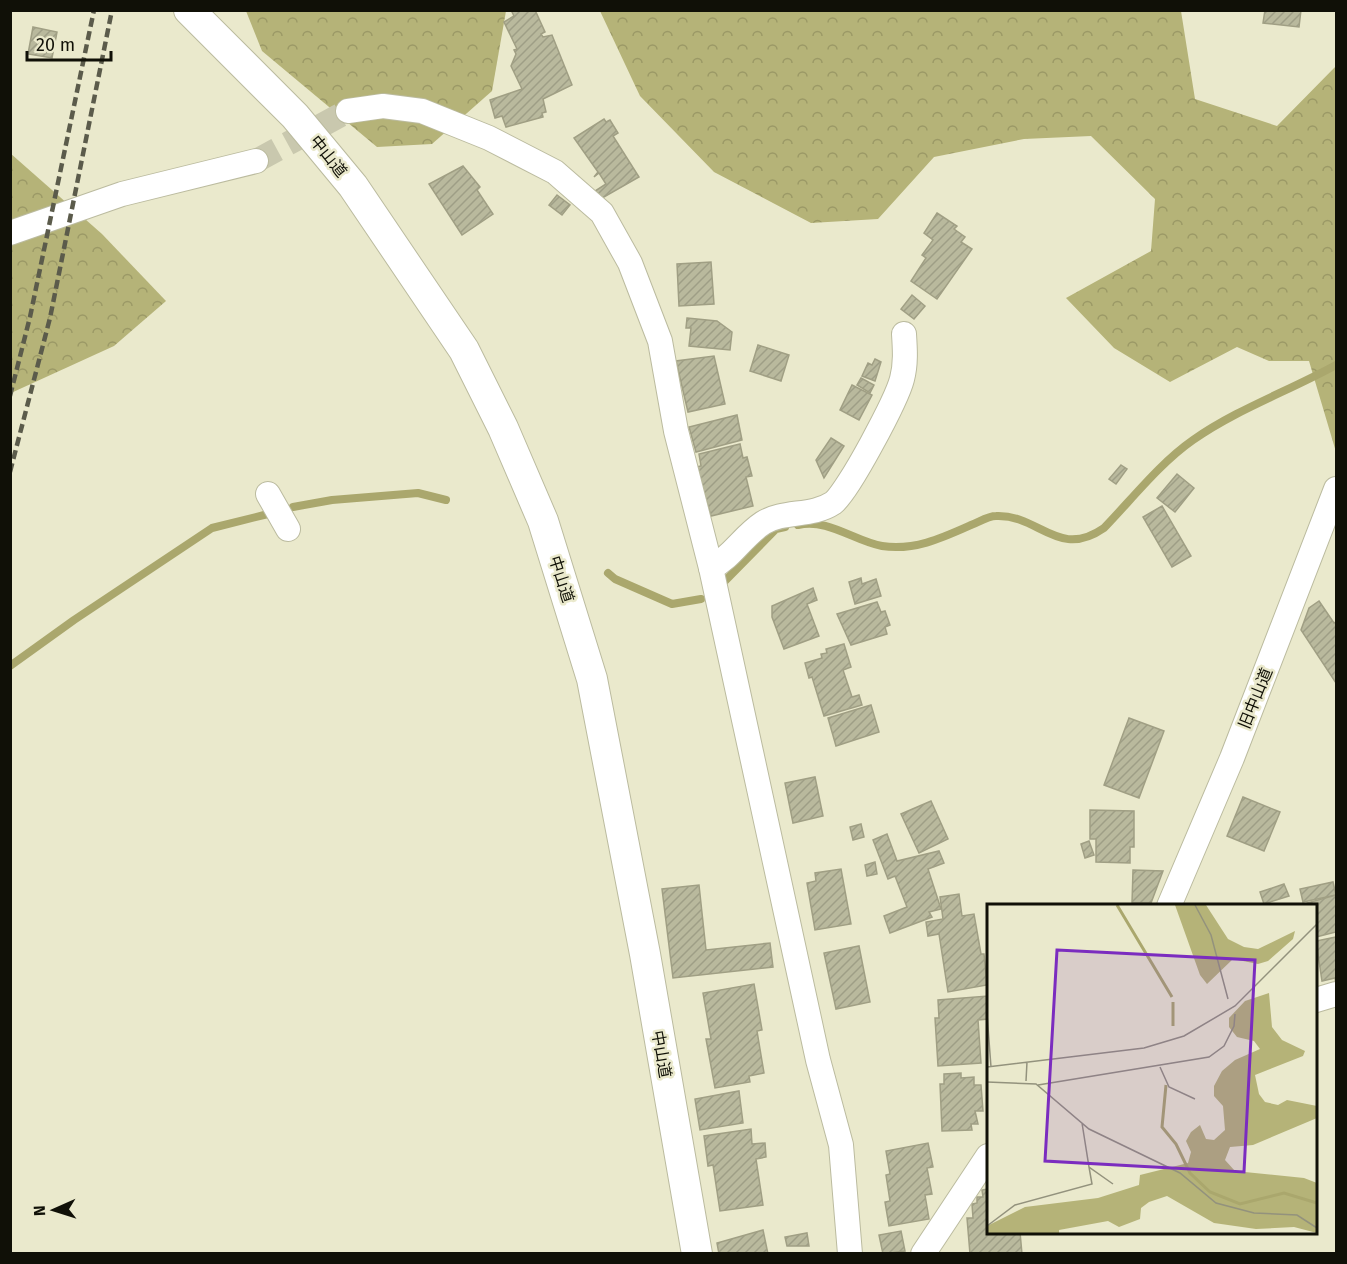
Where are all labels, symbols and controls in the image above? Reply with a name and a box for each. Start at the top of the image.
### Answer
scale bar [27,24,111,62]
text: 20 m [36,34,75,56]
street label: 中山道 [306,132,351,181]
street label: 中山道 [545,553,578,605]
street label: 旧中山道 [1235,665,1276,731]
inset map [987,904,1317,1234]
street label: 中山道 [648,1029,675,1079]
north arrow [24,1180,84,1240]
text: N [30,1205,49,1217]

